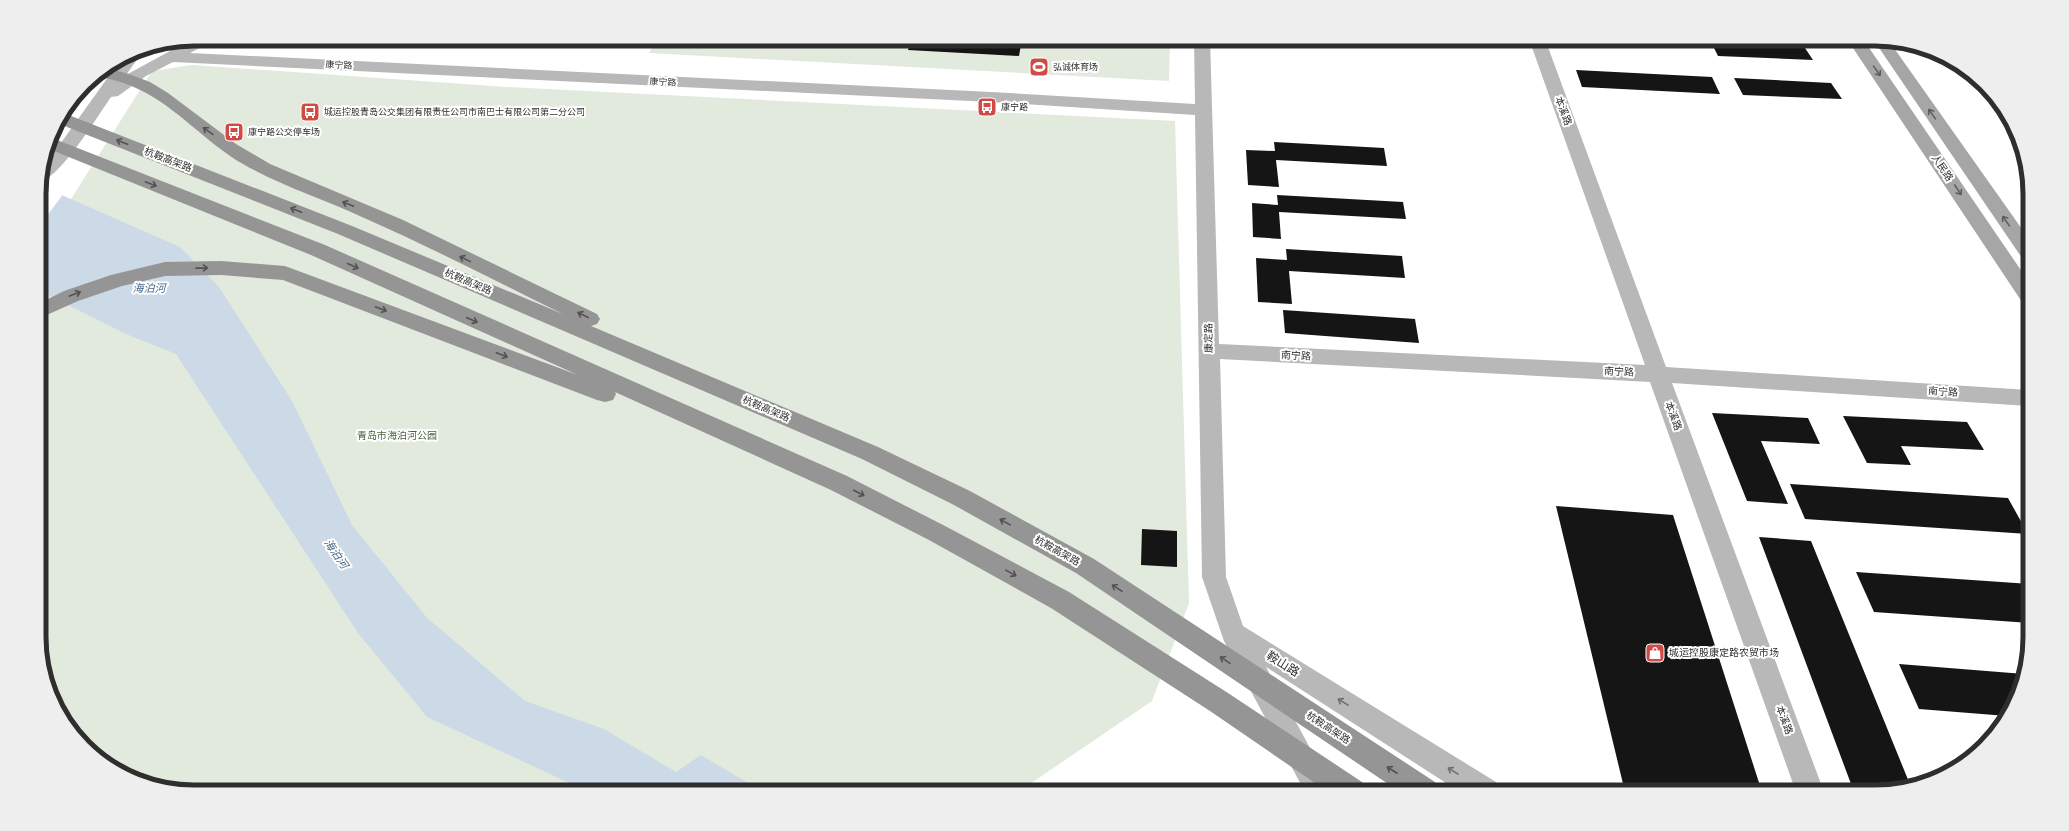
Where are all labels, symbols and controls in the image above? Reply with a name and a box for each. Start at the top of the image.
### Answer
sports icon: 弘诚体育场 [1028,56,1050,78]
street label: 康宁路 [325,59,353,71]
place label: 弘诚体育场 [1053,62,1098,72]
one-way arrow [1873,65,1881,76]
street label: 康宁路 [649,76,677,88]
street label: 本溪路 [1552,95,1574,127]
bus stop icon: 康宁路 [976,96,998,118]
bus stop icon: 城运控股青岛公交集团有限责任公司市南巴士有限公司第二分公司 [299,101,321,123]
place label: 康宁路 [1001,102,1028,112]
place label: 城运控股青岛公交集团有限责任公司市南巴士有限公司第二分公司 [324,107,585,117]
one-way arrow [1928,109,1936,120]
bus stop icon: 康宁路公交停车场 [223,121,245,143]
one-way arrow [203,127,214,135]
place label: 康宁路公交停车场 [248,127,320,137]
one-way arrow [117,138,129,146]
street label: 杭鞍高架路 [143,145,193,175]
street label: 人民路 [1929,152,1955,184]
one-way arrow [145,181,157,188]
one-way arrow [1953,185,1962,196]
one-way arrow [342,200,354,207]
one-way arrow [290,206,302,214]
one-way arrow [2002,216,2010,227]
one-way arrow [460,255,472,262]
one-way arrow [347,263,359,270]
one-way arrow [195,265,208,272]
street label: 杭鞍高架路 [443,267,493,297]
water label: 海泊河 [133,282,167,295]
one-way arrow [69,290,81,298]
one-way arrow [374,306,386,314]
one-way arrow [577,311,589,318]
one-way arrow [465,316,477,324]
street label: 康定路 [1203,323,1215,353]
street label: 南宁路 [1281,349,1311,363]
one-way arrow [496,352,508,360]
street label: 南宁路 [1604,365,1634,379]
street label: 南宁路 [1928,385,1958,399]
street label: 杭鞍高架路 [741,394,791,424]
street label: 本溪路 [1662,400,1684,432]
park label: 青岛市海泊河公园 [357,430,437,442]
one-way arrow [852,490,864,497]
one-way arrow [999,518,1011,526]
street label: 杭鞍高架路 [1032,534,1082,568]
water label: 海泊河 [321,537,352,573]
one-way arrow [1005,570,1017,577]
one-way arrow [1112,584,1123,592]
shop icon: 城运控股康定路农贸市场 [1644,642,1666,664]
place label: 城运控股康定路农贸市场 [1669,647,1779,659]
street label: 鞍山路 [1264,649,1302,679]
one-way arrow [1220,656,1231,664]
one-way arrow [1338,698,1349,706]
street label: 本溪路 [1773,704,1795,736]
street label: 杭鞍高架路 [1304,709,1352,747]
one-way arrow [1387,766,1398,774]
one-way arrow [1448,767,1459,775]

